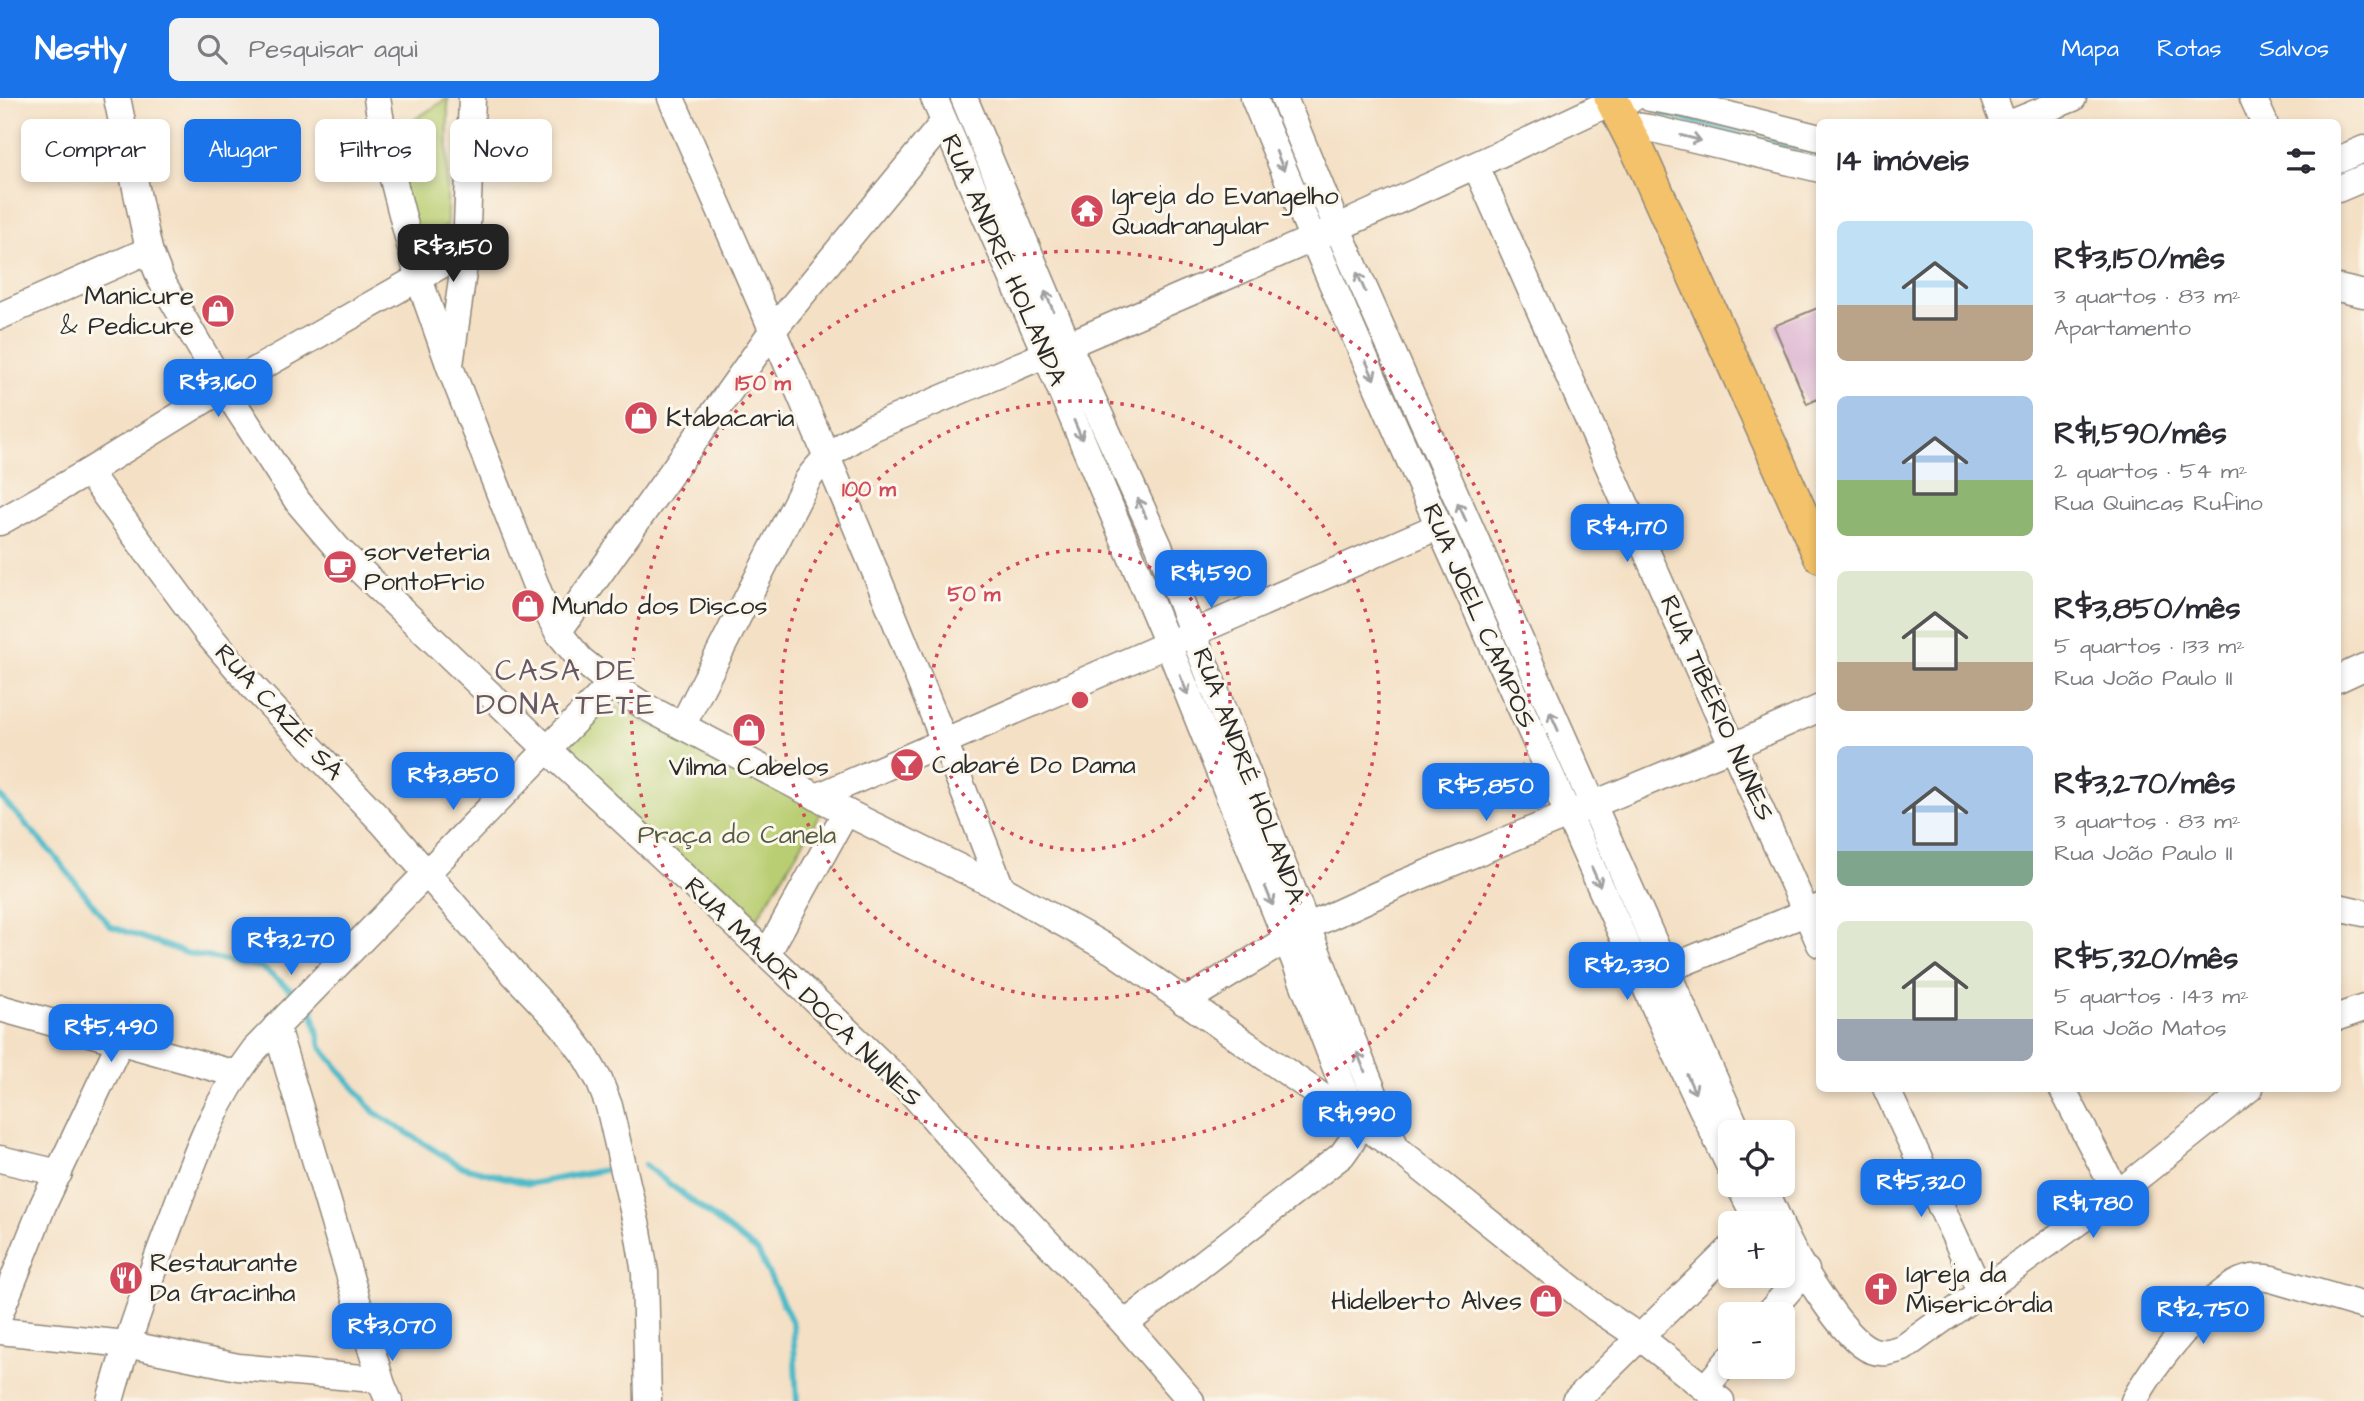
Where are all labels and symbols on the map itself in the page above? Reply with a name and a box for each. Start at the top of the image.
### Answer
street label: RUA ANDRÉ HOLANDA [932,128,1076,392]
one-way arrow [1679,132,1702,145]
one-way arrow [1274,150,1287,172]
place label: Igreja do Evangelho Quadrangular [1112,178,1339,246]
temple icon: Igreja do Evangelho Quadrangular [1068,192,1106,230]
pin: R$3,150 [388,225,518,284]
one-way arrow [1354,272,1367,293]
place label: Manicure & Pedicure [60,278,194,344]
one-way arrow [1042,290,1055,312]
shop icon: Manicure & Pedicure [199,292,237,330]
one-way arrow [1364,359,1377,380]
pin: R$3,160 [153,360,283,419]
text: 150 m [735,369,791,398]
shop icon: Ktabacaria [622,399,660,437]
place label: Ktabacaria [666,400,795,436]
one-way arrow [1073,419,1086,440]
text: 100 m [842,475,897,504]
one-way arrow [1135,498,1148,519]
street label: RUA JOEL CAMPOS [1413,498,1545,734]
one-way arrow [1455,502,1468,524]
pin: R$4,170 [1562,504,1692,564]
place label: sorveteria PontoFrio [364,534,490,600]
cafe icon: sorveteria PontoFrio [321,548,359,586]
pin: R$1,590 [1146,550,1276,610]
text: 50 m [948,580,1001,609]
shop icon: Mundo dos Discos [509,587,547,625]
place label: Mundo dos Discos [552,588,767,624]
street label: RUA TIBÉRIO NUNES [1651,589,1783,827]
street label: RUA CAZÉ SÁ [206,636,352,788]
street label: RUA ANDRÉ HOLANDA [1183,643,1315,910]
district label: CASA DE DONA TETE [476,650,656,726]
one-way arrow [1179,674,1192,696]
centre of rings [1068,688,1092,712]
one-way arrow [1547,710,1560,732]
shop icon: Vilma Cabelos [730,711,768,749]
bar icon: Cabaré Do Dama [888,746,926,784]
place label: Cabaré Do Dama [932,747,1136,783]
place label: Vilma Cabelos [669,749,829,785]
pin: R$3,850 [388,752,518,812]
pin: R$5,850 [1421,764,1551,823]
park label: Praça do Canela [638,817,836,853]
one-way arrow [1590,866,1603,887]
street label: RUA MAJOR DOCA NUNES [676,869,930,1115]
one-way arrow [1264,885,1277,907]
pin: R$3,270 [226,918,356,977]
pin: R$2,330 [1562,942,1692,1002]
pin: R$5,490 [46,1004,176,1064]
one-way arrow [1353,1051,1366,1073]
one-way arrow [1685,1073,1698,1094]
pin: R$1,990 [1292,1091,1422,1151]
pin: R$5,320 [1856,1160,1986,1219]
pin: R$1,780 [2028,1180,2158,1240]
place label: Restaurante Da Gracinha [150,1245,298,1311]
place label: Igreja da Misericórdia [1906,1256,2053,1322]
restaurant icon: Restaurante Da Gracinha [107,1259,145,1297]
church icon: Igreja da Misericórdia [1862,1270,1900,1308]
shop icon: Hidelberto Alves [1527,1282,1565,1320]
place label: Hidelberto Alves [1331,1283,1522,1319]
pin: R$2,750 [2138,1286,2268,1346]
pin: R$3,070 [327,1304,457,1363]

